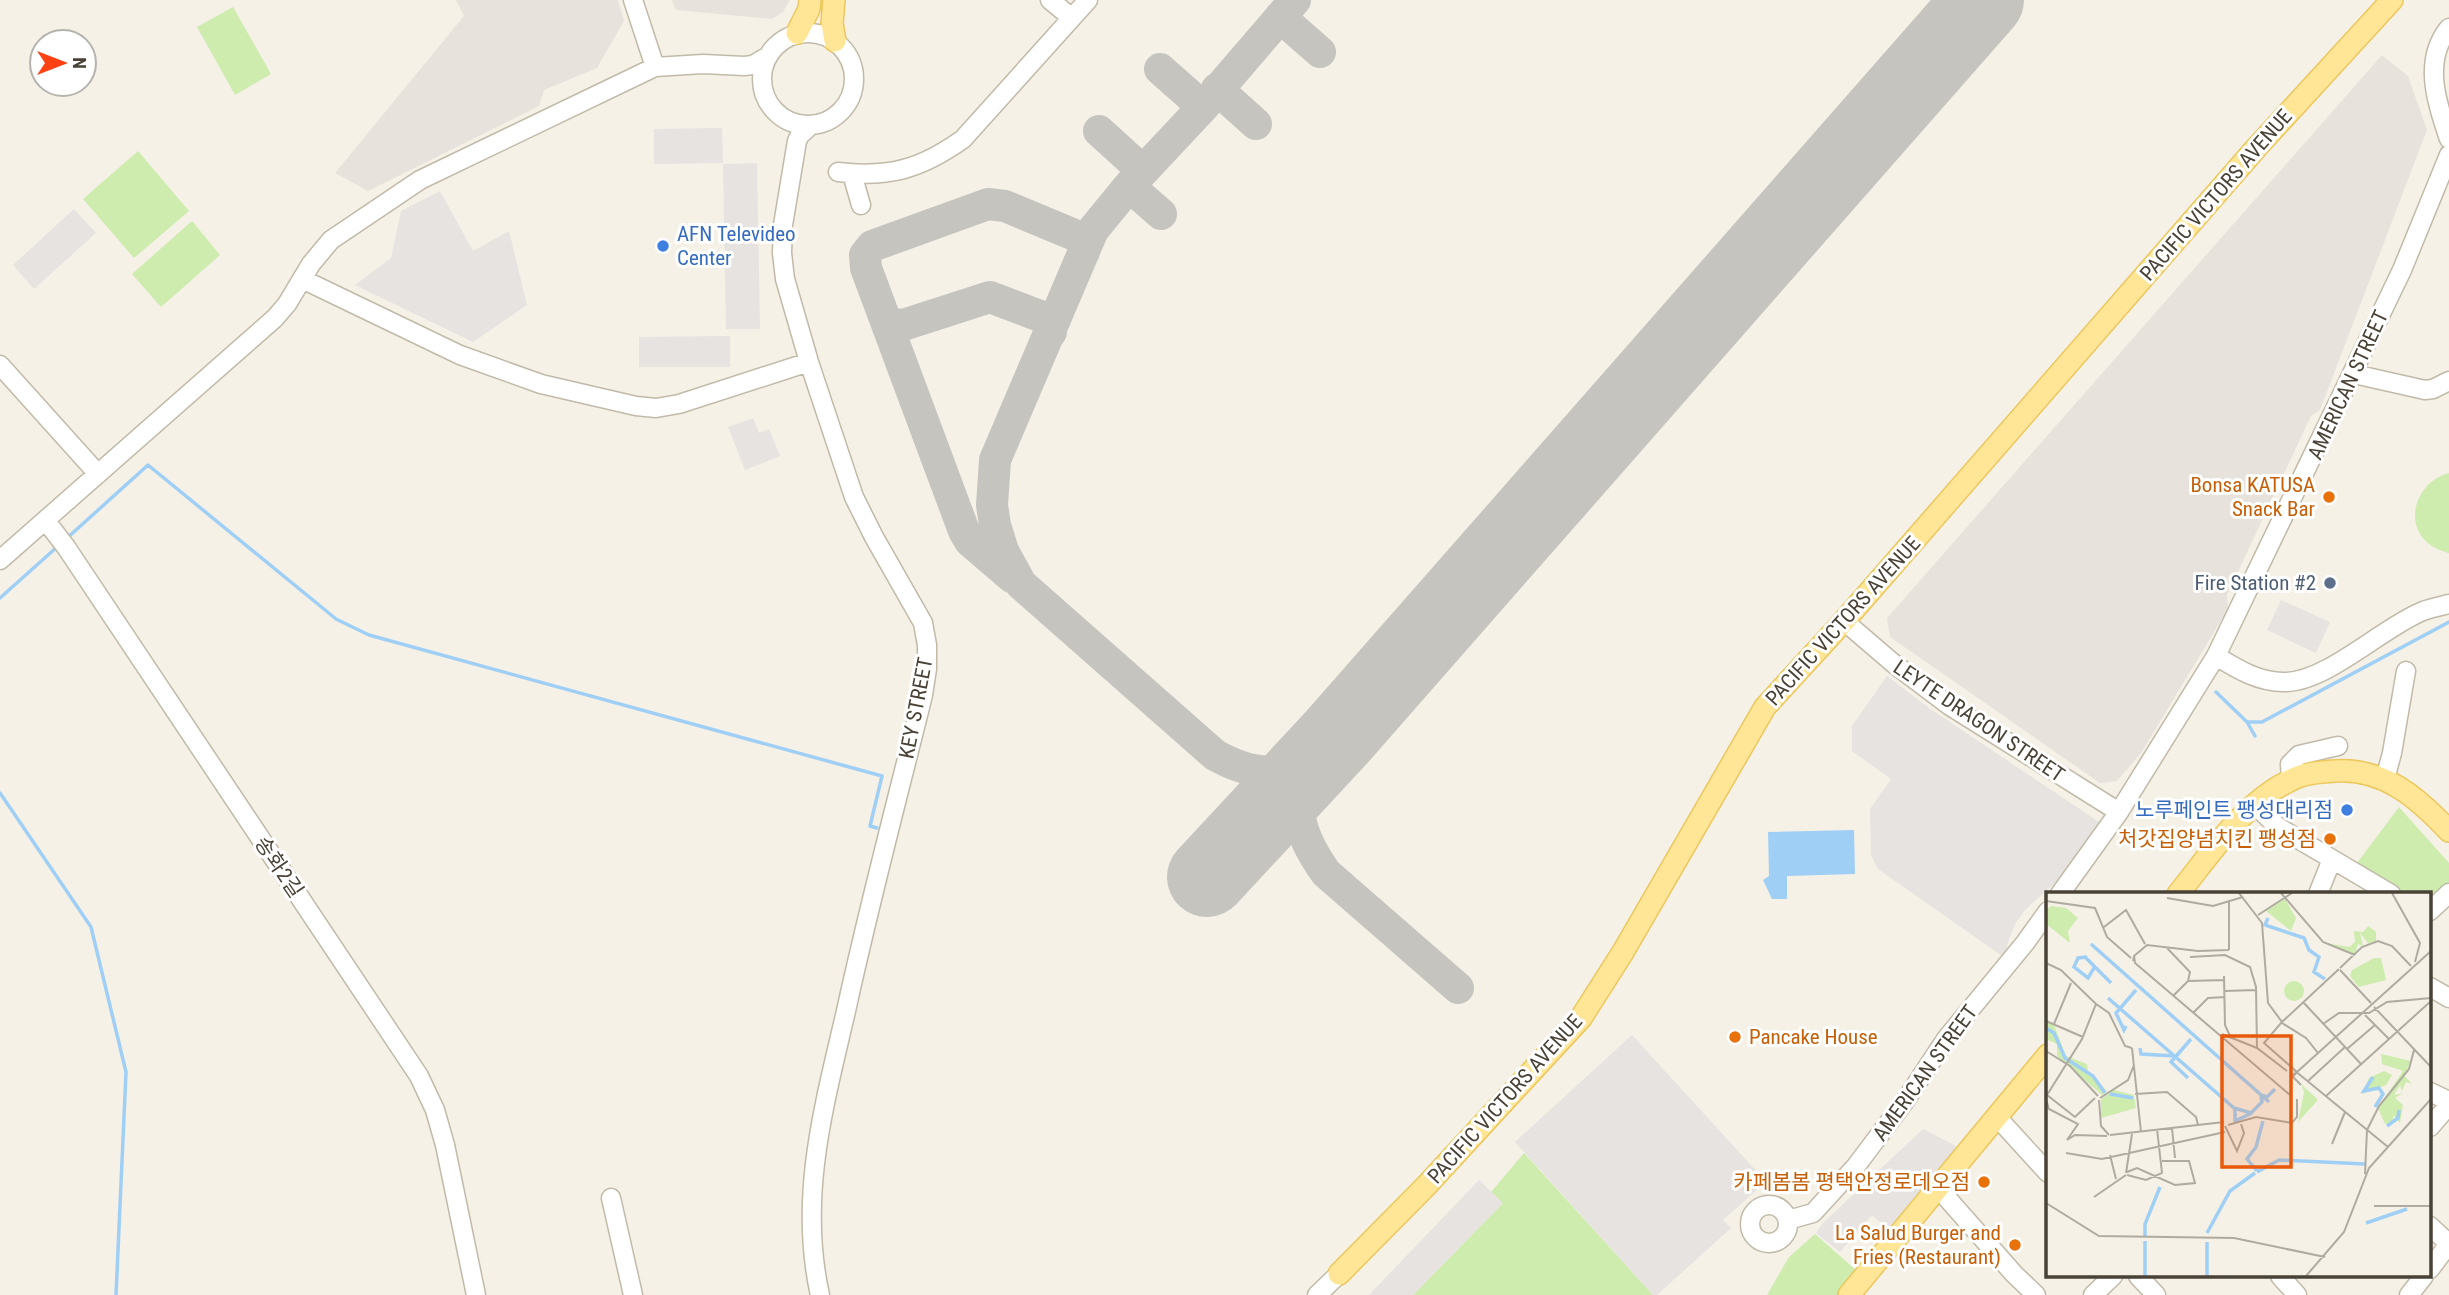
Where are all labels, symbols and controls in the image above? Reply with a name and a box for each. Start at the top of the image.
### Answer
north arrow [28,28,98,98]
text: N [68,57,91,69]
street label: PACIFIC VICTORS AVENUE [2135,105,2297,285]
place label: AFN Televideo Center [677,222,796,270]
marker: AFN Televideo Center [655,238,671,254]
street label: AMERICAN STREET [2303,307,2393,463]
place label: Bonsa KATUSA Snack Bar [2190,473,2315,521]
marker: Bonsa KATUSA Snack Bar [2321,489,2337,505]
street label: PACIFIC VICTORS AVENUE [1761,532,1925,710]
place label: Fire Station #2 [2195,571,2316,595]
marker: Fire Station #2 [2322,575,2338,591]
street label: KEY STREET [894,655,938,761]
street label: LEYTE DRAGON STREET [1889,655,2069,787]
place label: 노루페인트 팽성대리점 [2135,798,2333,822]
marker: 노루페인트 팽성대리점 [2339,802,2355,818]
place label: 처갓집양념치킨 팽성점 [2118,827,2316,851]
marker: 처갓집양념치킨 팽성점 [2322,831,2338,847]
street label: 송화2길 [250,832,308,902]
inset map [2046,892,2432,1278]
street label: AMERICAN STREET [1868,1001,1982,1145]
street label: PACIFIC VICTORS AVENUE [1423,1010,1587,1188]
place label: Pancake House [1749,1025,1878,1049]
marker: Pancake House [1727,1029,1743,1045]
place label: 카페봄봄 평택안정로데오점 [1733,1170,1970,1194]
marker: 카페봄봄 평택안정로데오점 [1976,1174,1992,1190]
place label: La Salud Burger and Fries (Restaurant) [1835,1221,2001,1269]
marker: La Salud Burger and Fries (Restaurant) [2007,1237,2023,1253]

